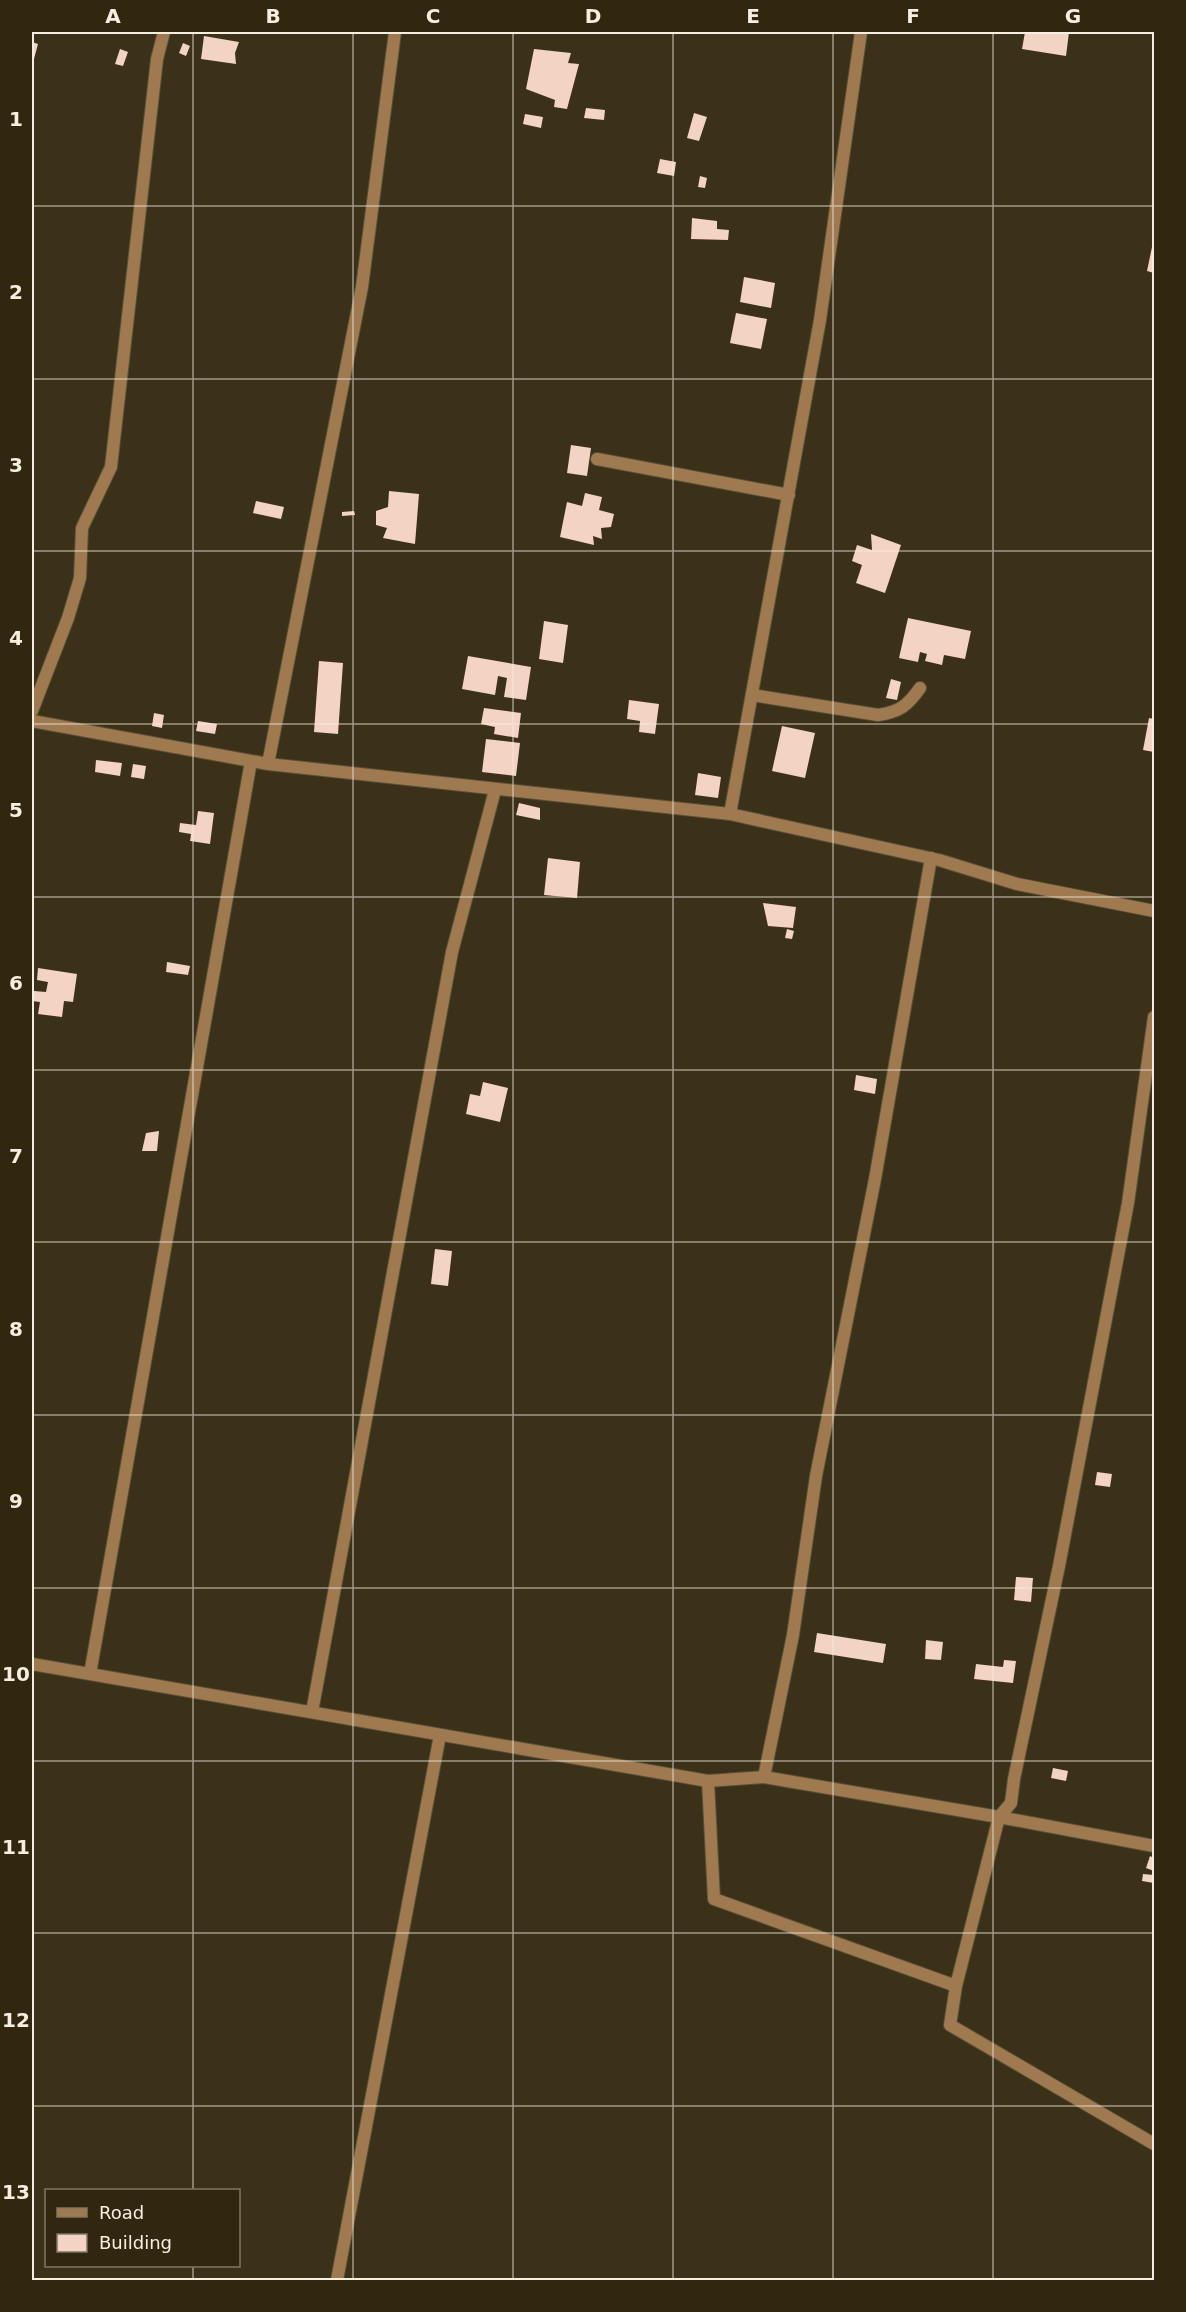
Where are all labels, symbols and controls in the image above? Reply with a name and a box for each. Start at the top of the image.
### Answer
text: A [105,4,121,28]
text: B [265,4,281,28]
text: C [426,4,440,28]
text: D [585,4,601,28]
text: E [746,4,760,28]
text: F [906,4,920,28]
text: G [1065,4,1081,28]
text: 1 [9,107,23,131]
text: 2 [9,280,23,304]
text: 3 [9,453,23,477]
text: 4 [9,626,23,650]
text: 5 [9,798,23,822]
text: 6 [9,971,23,995]
text: 7 [9,1144,23,1168]
text: 8 [9,1317,23,1341]
text: 9 [9,1489,23,1513]
text: 10 [2,1662,30,1686]
text: 11 [2,1835,30,1859]
text: 12 [2,2008,30,2032]
text: 13 [2,2180,30,2204]
legend [45,2189,240,2267]
text: Road [99,2202,144,2223]
text: Building [99,2232,172,2253]

